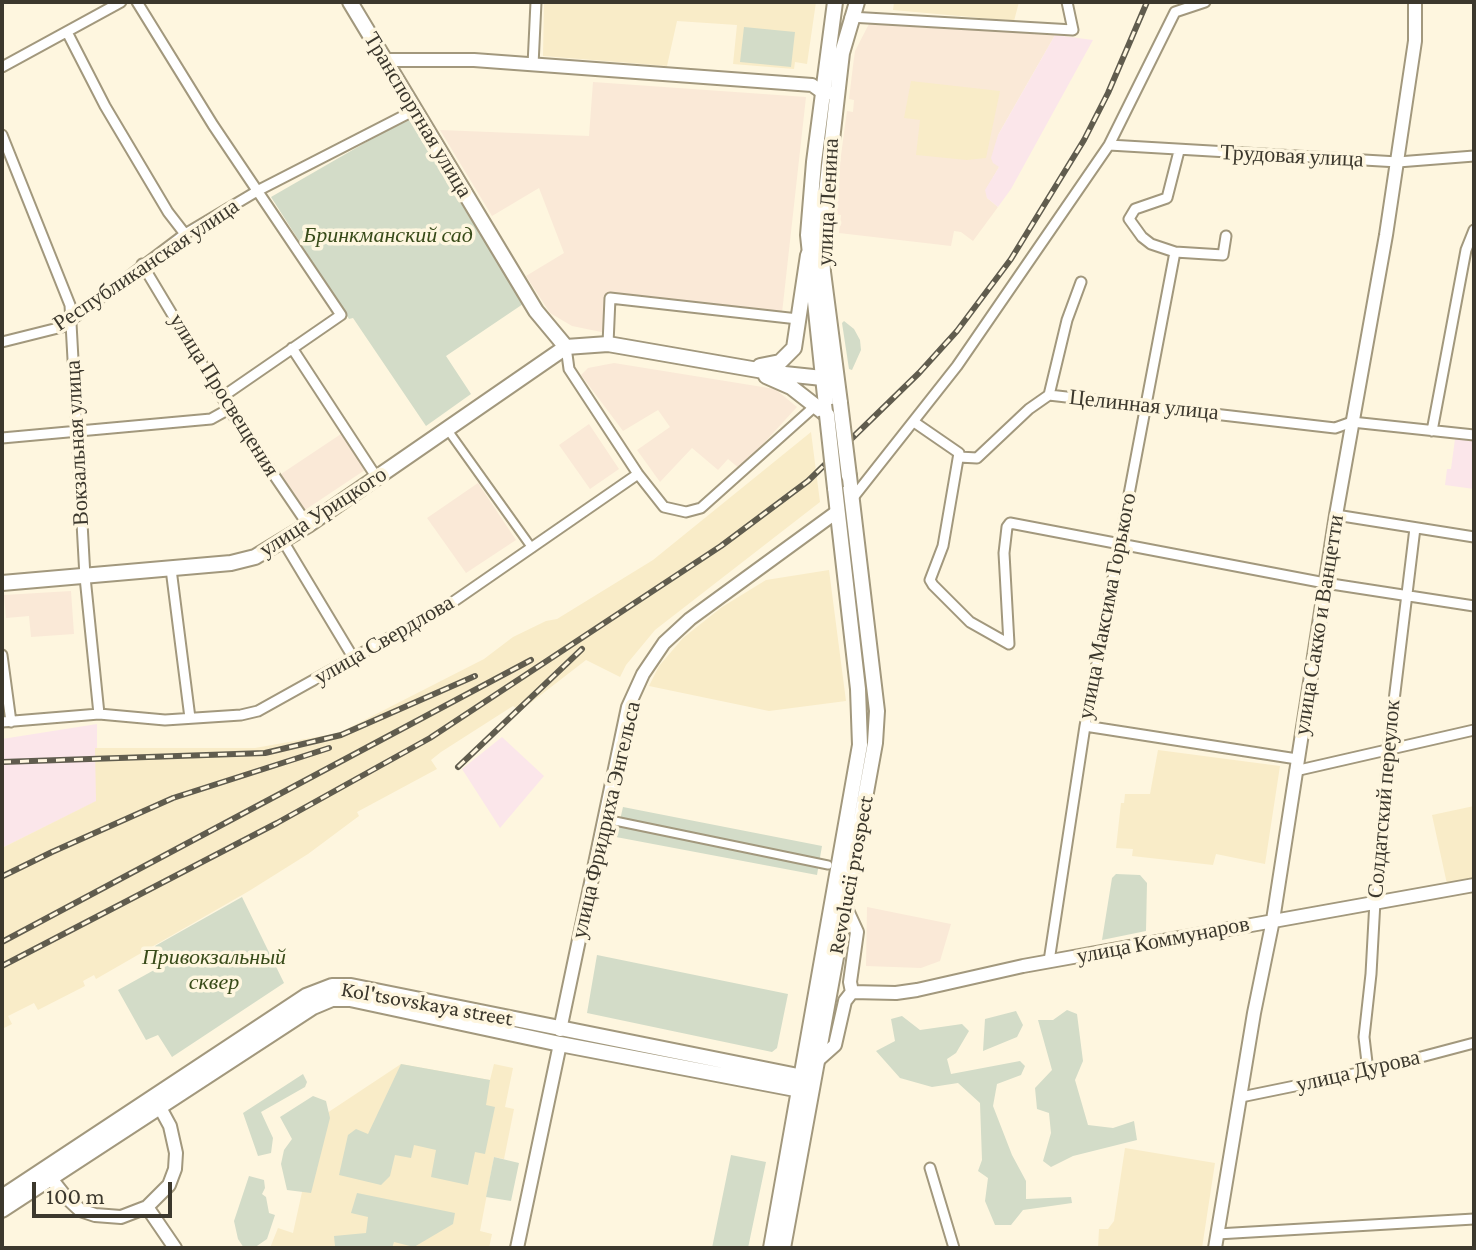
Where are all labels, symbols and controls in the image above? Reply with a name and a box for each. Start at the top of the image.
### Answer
street label: Транспортная улица [358,28,478,202]
street label: улица Ленина [811,137,845,267]
street label: Трудовая улица [1220,139,1364,173]
street label: Республиканская улица [48,193,244,337]
park label: Бринкманский сад [303,222,473,248]
street label: улица Просвещения [163,309,285,481]
street label: Вокзальная улица [59,360,95,526]
street label: Целинная улица [1068,384,1220,426]
street label: улица Урицкого [254,461,392,563]
street label: улица Максима Горького [1072,491,1142,721]
street label: улица Сакко и Ванцетти [1289,513,1349,737]
street label: улица Свердлова [309,589,459,691]
street label: улица Фридриха Энгельса [566,699,646,941]
street label: Солдатский переулок [1362,699,1406,899]
street label: Revolucii prospect [823,794,879,956]
street label: улица Коммунаров [1074,910,1252,970]
park label: Привокзальный сквер [142,944,286,996]
street label: Kol'tsovskaya street [339,976,515,1032]
street label: улица Дурова [1293,1044,1423,1098]
scale bar [36,1166,176,1216]
text: 100 m [46,1182,105,1209]

